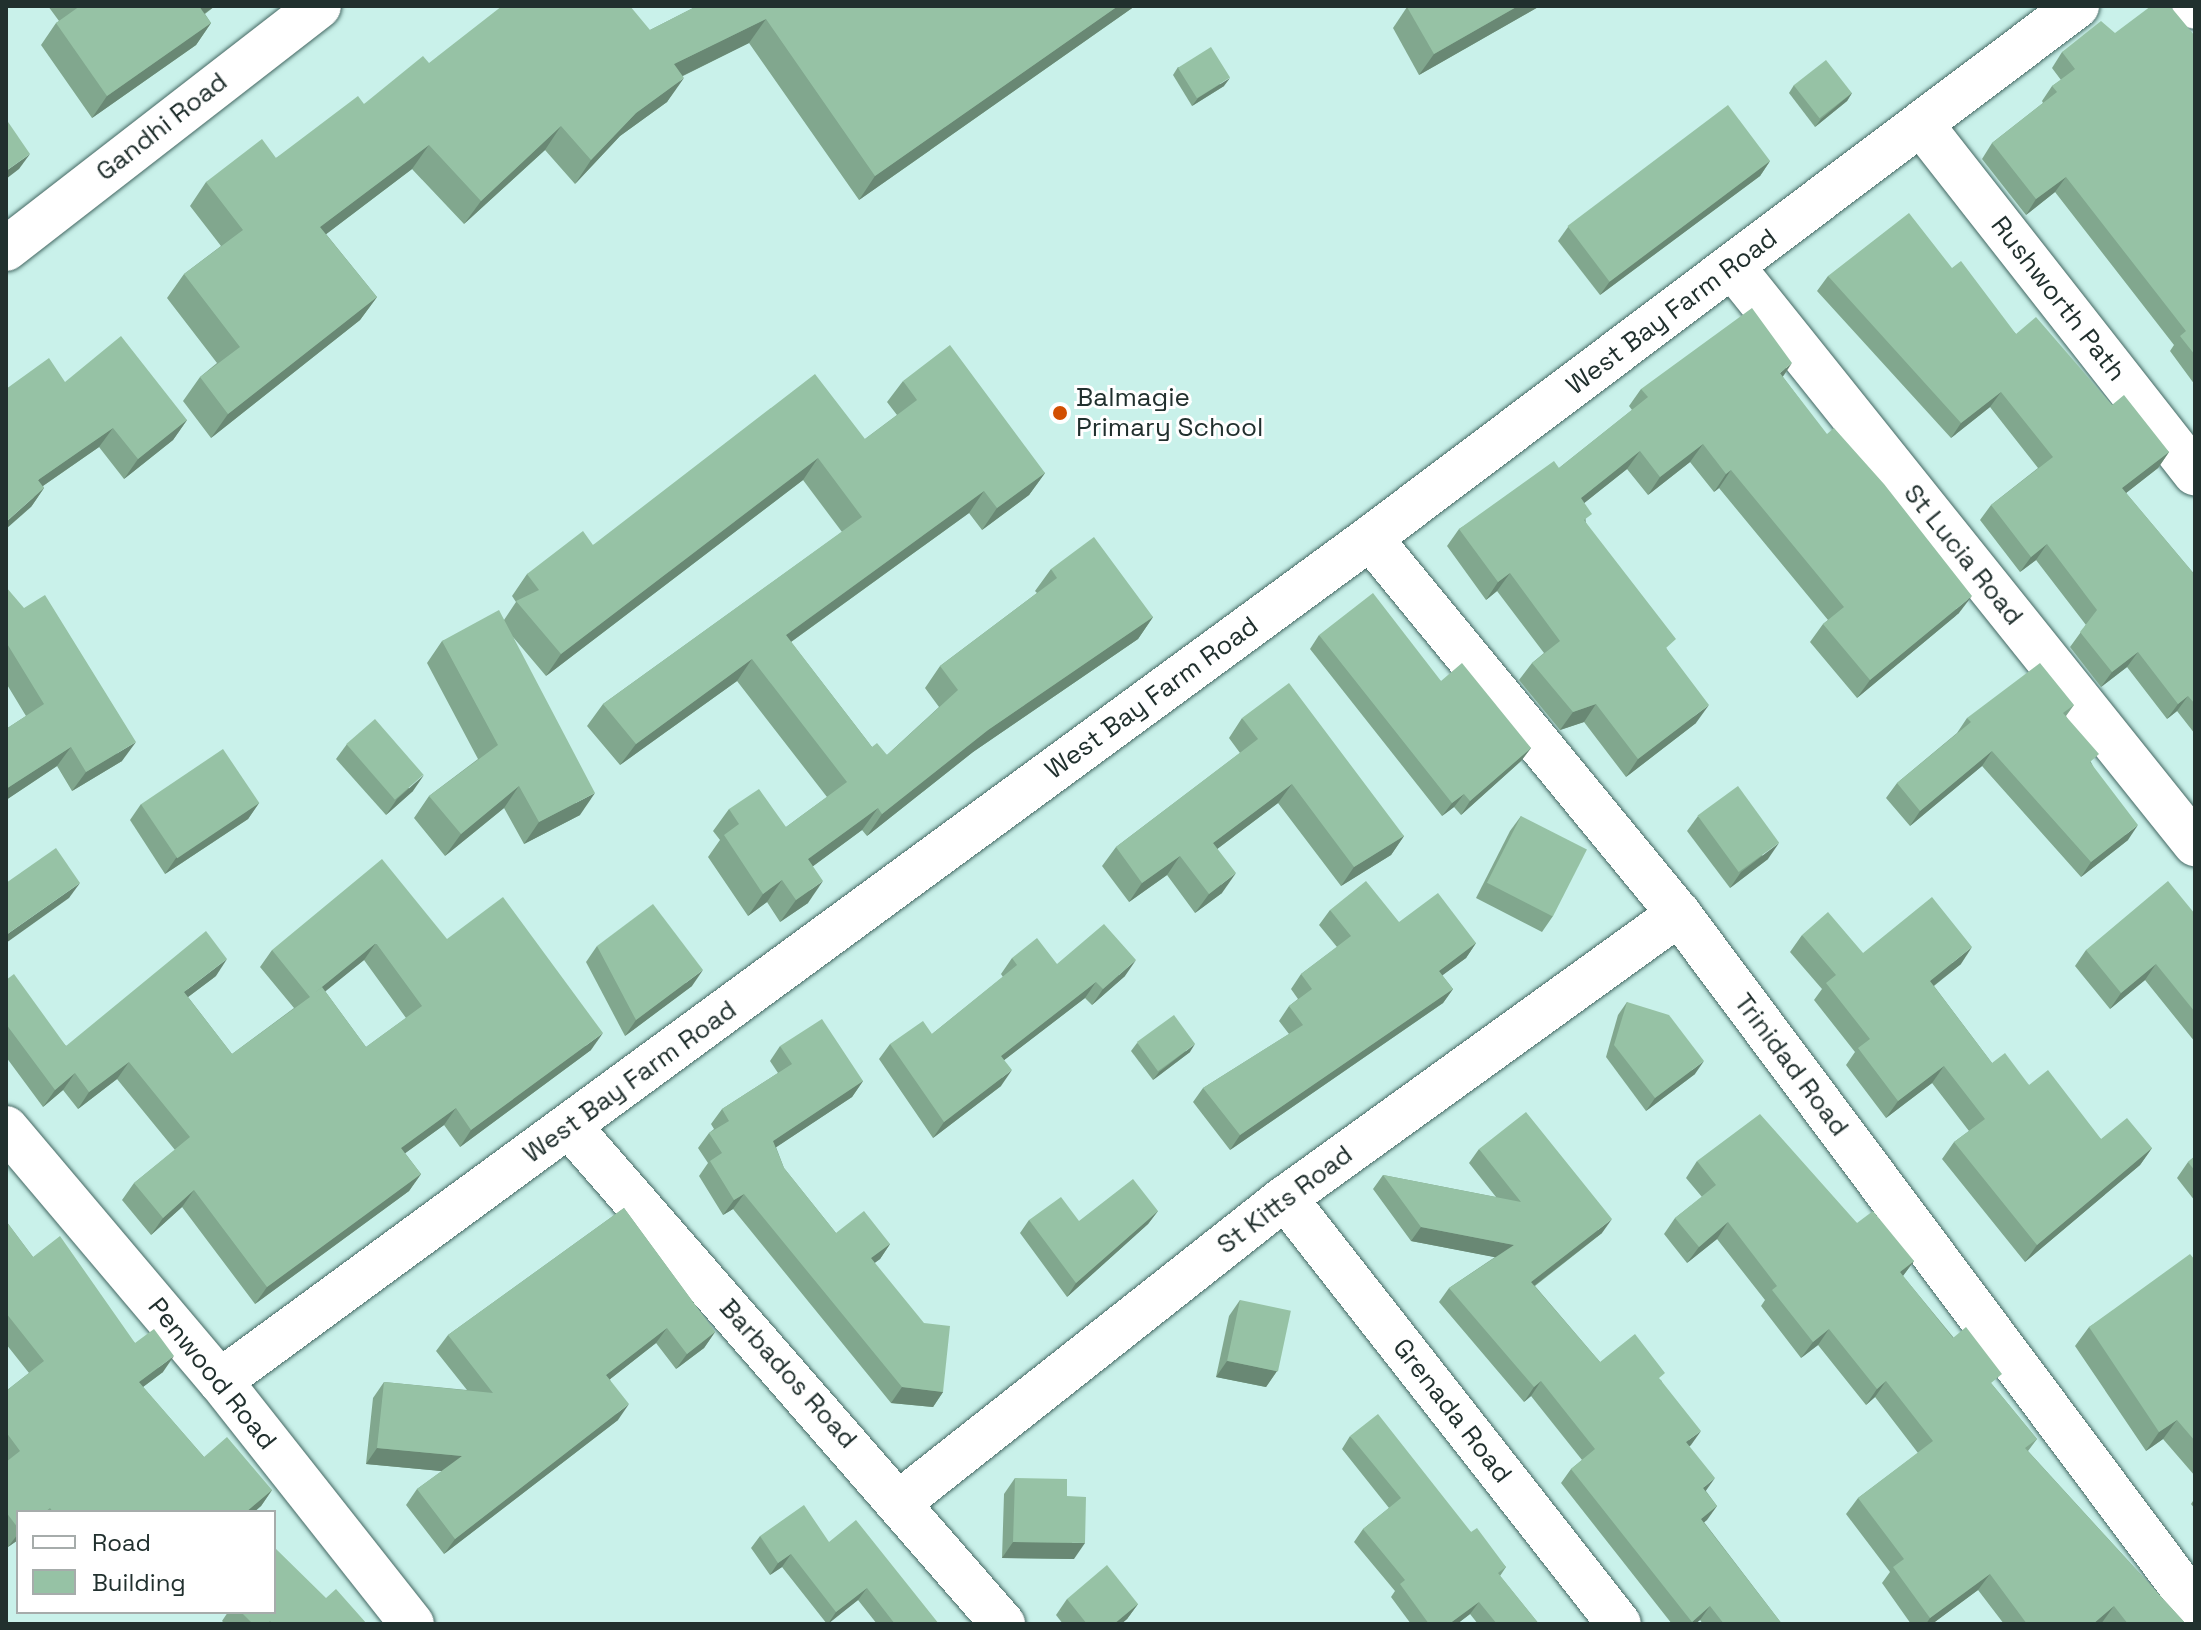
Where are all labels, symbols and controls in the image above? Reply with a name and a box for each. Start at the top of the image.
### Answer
street label: Gandhi Road [90,66,234,188]
street label: Rushworth Path [1984,211,2132,387]
street label: West Bay Farm Road [1561,223,1783,401]
place label: Balmagie Primary School [1076,382,1263,444]
marker: Balmagie Primary School [1051,404,1069,422]
street label: St Lucia Road [1897,478,2029,632]
street label: West Bay Farm Road [1039,610,1265,786]
street label: Trinidad Road [1727,988,1855,1142]
street label: West Bay Farm Road [517,994,743,1170]
street label: St Kitts Road [1211,1139,1359,1261]
street label: Penwood Road [141,1292,283,1456]
street label: Barbados Road [713,1293,863,1455]
street label: Grenada Road [1386,1333,1518,1489]
legend [16,1510,276,1614]
text: Road [92,1527,151,1558]
text: Building [92,1567,186,1598]

